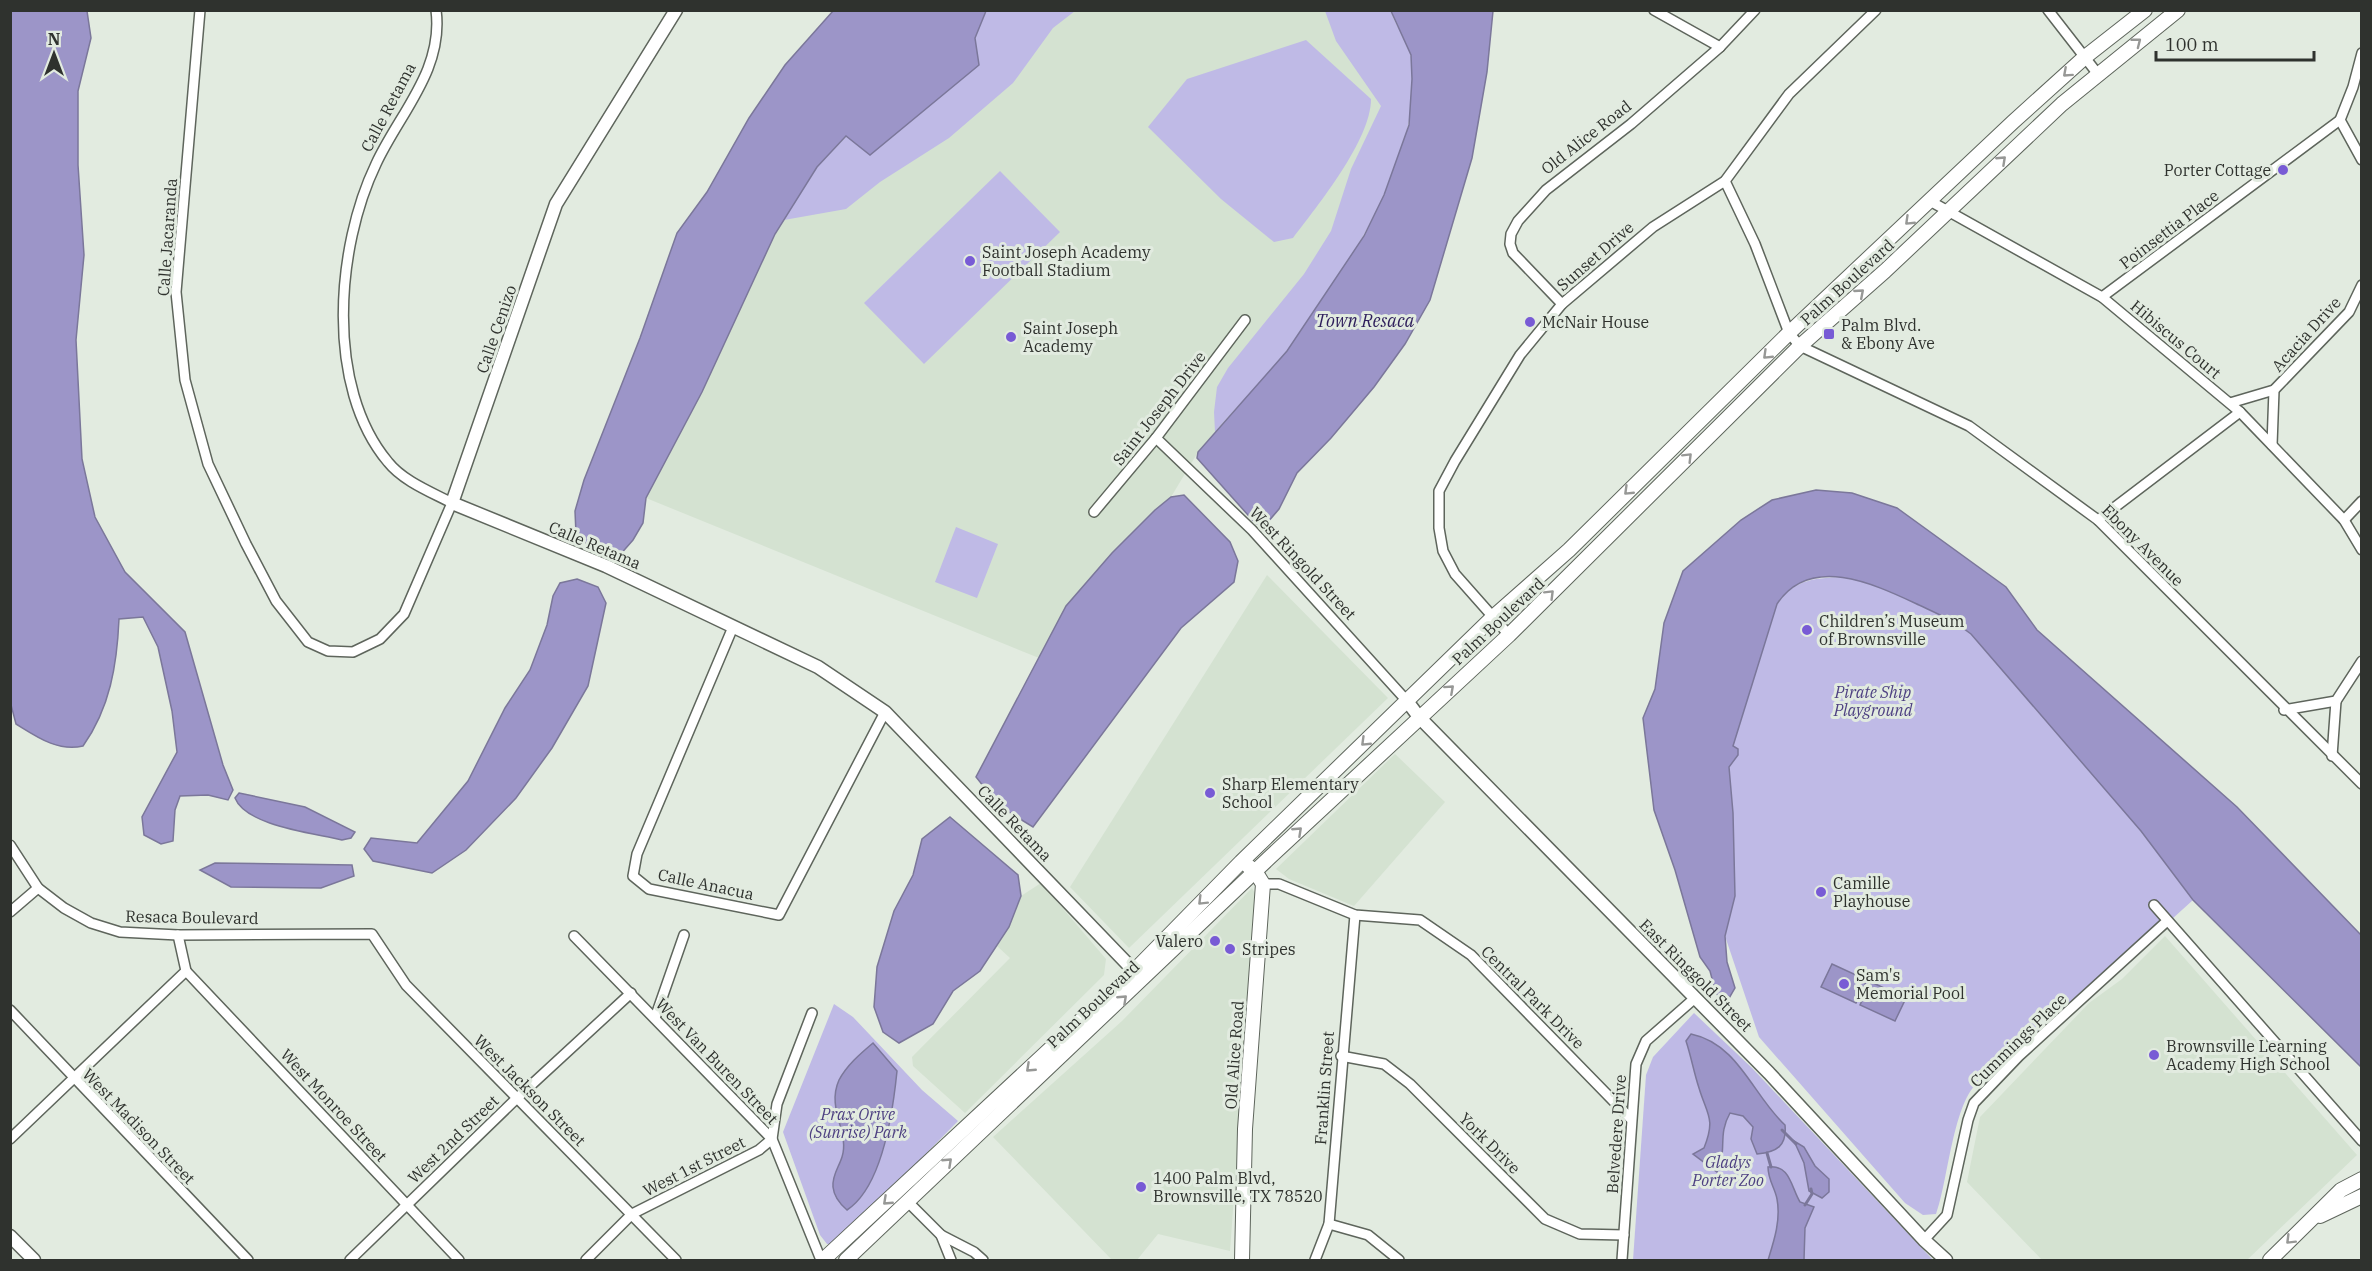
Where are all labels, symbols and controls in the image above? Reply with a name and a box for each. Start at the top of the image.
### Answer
north arrow [24,24,84,84]
scale bar [2156,24,2314,62]
text: N [48,29,60,49]
text: 100 m [2165,33,2219,56]
one-way arrow [2131,38,2142,49]
street label: Calle Retama [356,59,420,155]
one-way arrow [2063,66,2074,77]
street label: Old Alice Road [1537,95,1635,178]
one-way arrow [1994,156,2005,167]
place label: Porter Cottage [2164,160,2271,180]
marker: Porter Cottage [2276,163,2290,177]
street label: Calle Jacaranda [153,177,181,297]
street label: Poinsettia Place [2115,185,2223,273]
one-way arrow [1905,214,1916,225]
street label: Sunset Drive [1552,217,1638,295]
street label: Palm Boulevard [1796,235,1898,329]
place label: Saint Joseph Academy Football Stadium [982,242,1151,280]
marker: Saint Joseph Academy Football Stadium [963,254,977,268]
street label: Calle Cenizo [472,282,520,376]
one-way arrow [1853,290,1864,301]
street label: Acacia Drive [2267,292,2345,376]
street label: Hibiscus Court [2127,295,2226,383]
water label: Town Resaca [1316,309,1414,332]
place label: McNair House [1542,312,1649,332]
marker: McNair House [1523,315,1537,329]
place label: Palm Blvd. & Ebony Ave [1841,315,1935,353]
place label: Saint Joseph Academy [1023,318,1118,356]
marker: Palm Blvd. & Ebony Ave [1822,327,1836,341]
marker: Saint Joseph Academy [1004,330,1018,344]
street label: Saint Joseph Drive [1108,347,1210,469]
one-way arrow [1764,347,1775,358]
one-way arrow [1681,453,1692,464]
one-way arrow [1625,484,1636,495]
street label: Ebony Avenue [2098,500,2188,590]
street label: West Ringold Street [1245,502,1361,624]
street label: Calle Retama [546,517,644,574]
street label: Palm Boulevard [1448,573,1549,669]
one-way arrow [1543,591,1554,602]
place label: Children’s Museum of Brownsville [1819,611,1965,649]
marker: Children’s Museum of Brownsville [1800,623,1814,637]
park label: Pirate Ship Playground [1833,682,1913,720]
one-way arrow [1443,685,1453,696]
one-way arrow [1362,735,1372,746]
place label: Sharp Elementary School [1222,774,1359,812]
street label: Calle Retama [974,781,1057,865]
marker: Sharp Elementary School [1203,786,1217,800]
one-way arrow [1290,827,1301,838]
street label: Calle Anacua [656,864,756,904]
place label: Camille Playhouse [1833,873,1910,911]
marker: Camille Playhouse [1814,885,1828,899]
one-way arrow [1199,894,1210,905]
street label: Resaca Boulevard [125,906,259,928]
street label: East Ringgold Street [1635,914,1757,1036]
place label: Valero [1155,931,1203,951]
marker: Valero [1208,934,1222,948]
place label: Stripes [1242,939,1296,959]
street label: Central Park Drive [1477,941,1589,1053]
marker: Stripes [1223,942,1237,956]
street label: Palm Boulevard [1043,956,1144,1052]
place label: Sam's Memorial Pool [1856,965,1965,1003]
marker: Sam's Memorial Pool [1837,977,1851,991]
street label: Cummings Place [1966,989,2070,1091]
street label: West Van Buren Street [652,994,783,1129]
one-way arrow [1116,995,1126,1006]
street label: Old Alice Road [1220,1000,1248,1110]
street label: West Jackson Street [470,1030,590,1150]
street label: Franklin Street [1310,1030,1338,1145]
place label: Brownsville Learning Academy High School [2166,1036,2330,1074]
street label: West Monroe Street [277,1044,392,1166]
marker: Brownsville Learning Academy High School [2147,1048,2161,1062]
one-way arrow [1026,1061,1036,1072]
street label: West Madison Street [78,1064,200,1188]
street label: Belvedere Drive [1602,1074,1630,1194]
street label: West 2nd Street [403,1090,503,1187]
park label: Prax Orive (Sunrise) Park [809,1104,908,1142]
street label: York Drive [1455,1108,1525,1178]
street label: West 1st Street [640,1132,749,1200]
park label: Gladys Porter Zoo [1691,1152,1764,1190]
one-way arrow [942,1158,952,1169]
place label: 1400 Palm Blvd, Brownsville, TX 78520 [1153,1168,1323,1206]
marker: 1400 Palm Blvd, Brownsville, TX 78520 [1134,1180,1148,1194]
one-way arrow [883,1194,894,1205]
one-way arrow [2286,1233,2297,1244]

